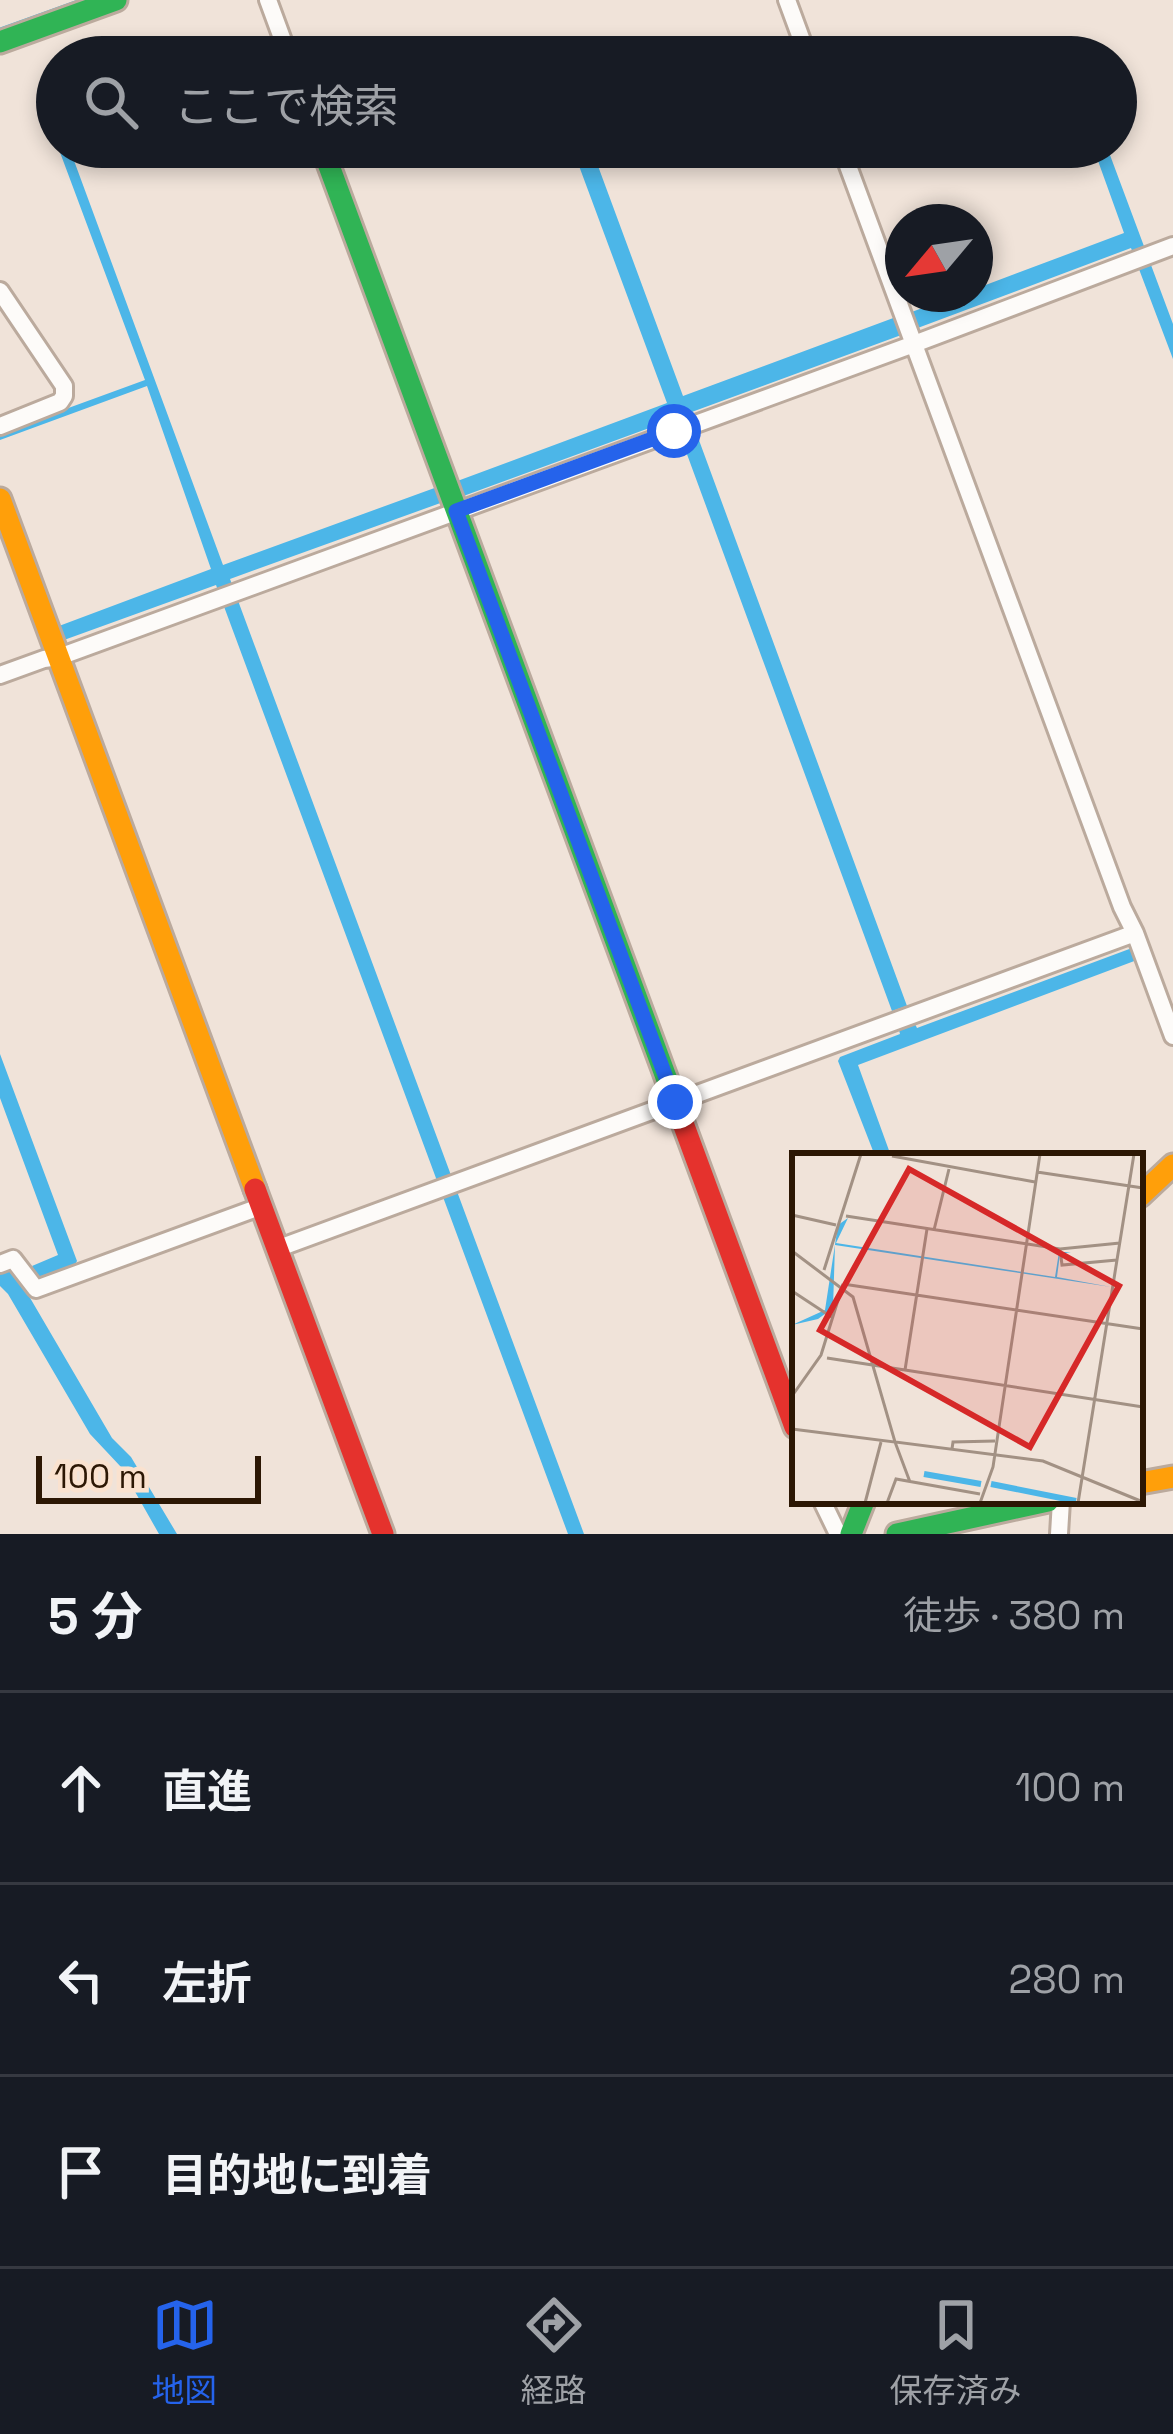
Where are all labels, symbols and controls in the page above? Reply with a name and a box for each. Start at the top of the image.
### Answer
search box [36,36,1137,168]
icon: search [78,69,144,135]
text: ここで検索 [174,78,399,135]
north arrow [885,204,993,312]
route start [647,404,701,458]
route end [648,1075,702,1129]
inset map [792,1153,1143,1504]
scale bar [36,1450,261,1503]
text: 100 m [54,1456,147,1498]
text: 5 分 [48,1584,143,1649]
text: 徒歩 · 380 m [903,1591,1125,1640]
icon: ahead [48,1755,114,1821]
text: 直進 [162,1763,252,1820]
text: 100 m [1015,1763,1125,1812]
icon: left [48,1947,114,2013]
text: 左折 [162,1955,252,2012]
text: 280 m [1009,1955,1125,2004]
icon: arrive [48,2139,114,2205]
text: 目的地に到着 [162,2147,432,2204]
tab: 地図 [152,2292,218,2412]
tab: 経路 [521,2292,587,2412]
tab: 保存済み [890,2292,1022,2412]

